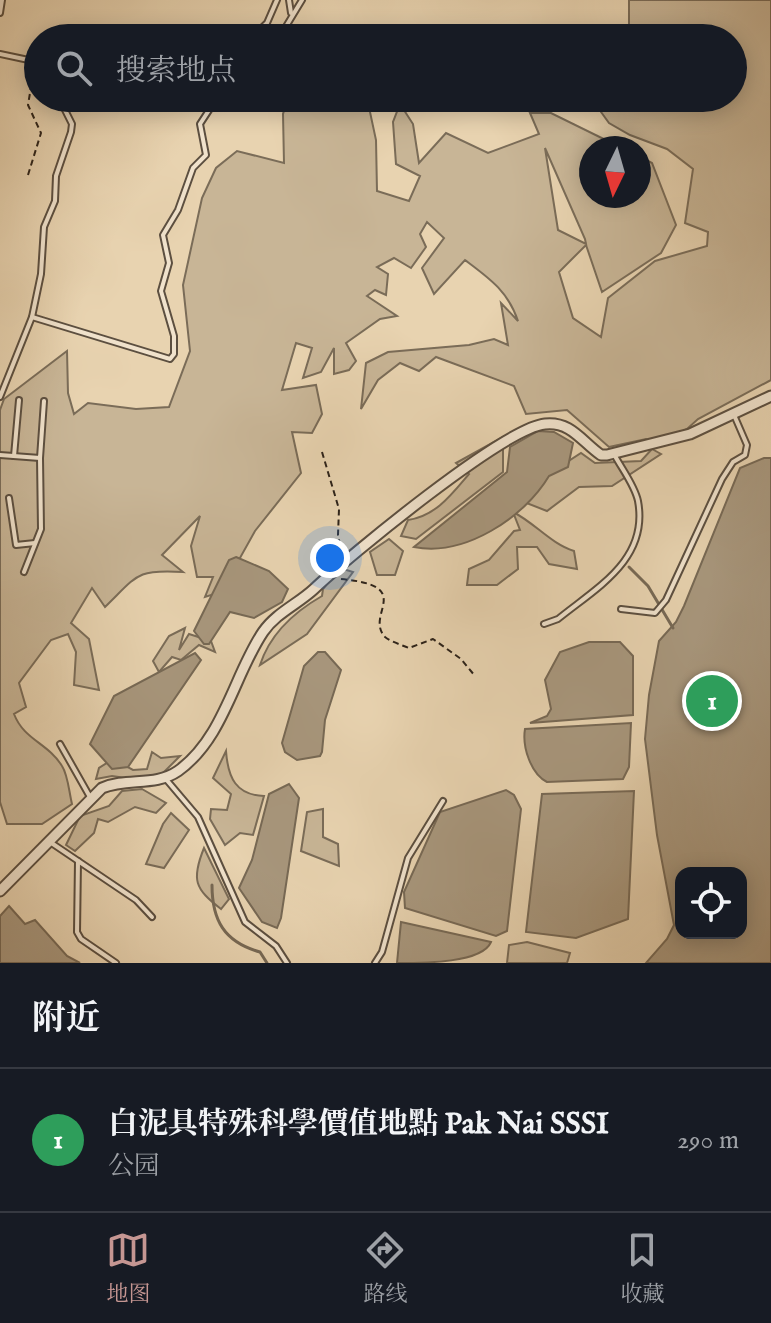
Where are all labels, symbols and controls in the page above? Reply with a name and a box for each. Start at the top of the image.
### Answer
search box [24,24,747,112]
icon: search [52,46,96,90]
text: 搜索地点 [116,53,236,91]
north arrow [579,136,651,208]
your location [310,538,350,578]
pin: 1 [686,671,738,731]
map controls [675,867,747,939]
button: locate [675,867,747,939]
text: 附近 [32,998,100,1041]
text: 白泥具特殊科學價值地點 Pak Nai SSSI [108,1106,609,1144]
text: 1 [53,1124,63,1157]
text: 290 m [677,1124,739,1157]
text: 公园 [108,1150,160,1183]
tab: 地图 [106,1228,151,1309]
tab: 路线 [363,1228,408,1309]
tab: 收藏 [620,1228,665,1309]

